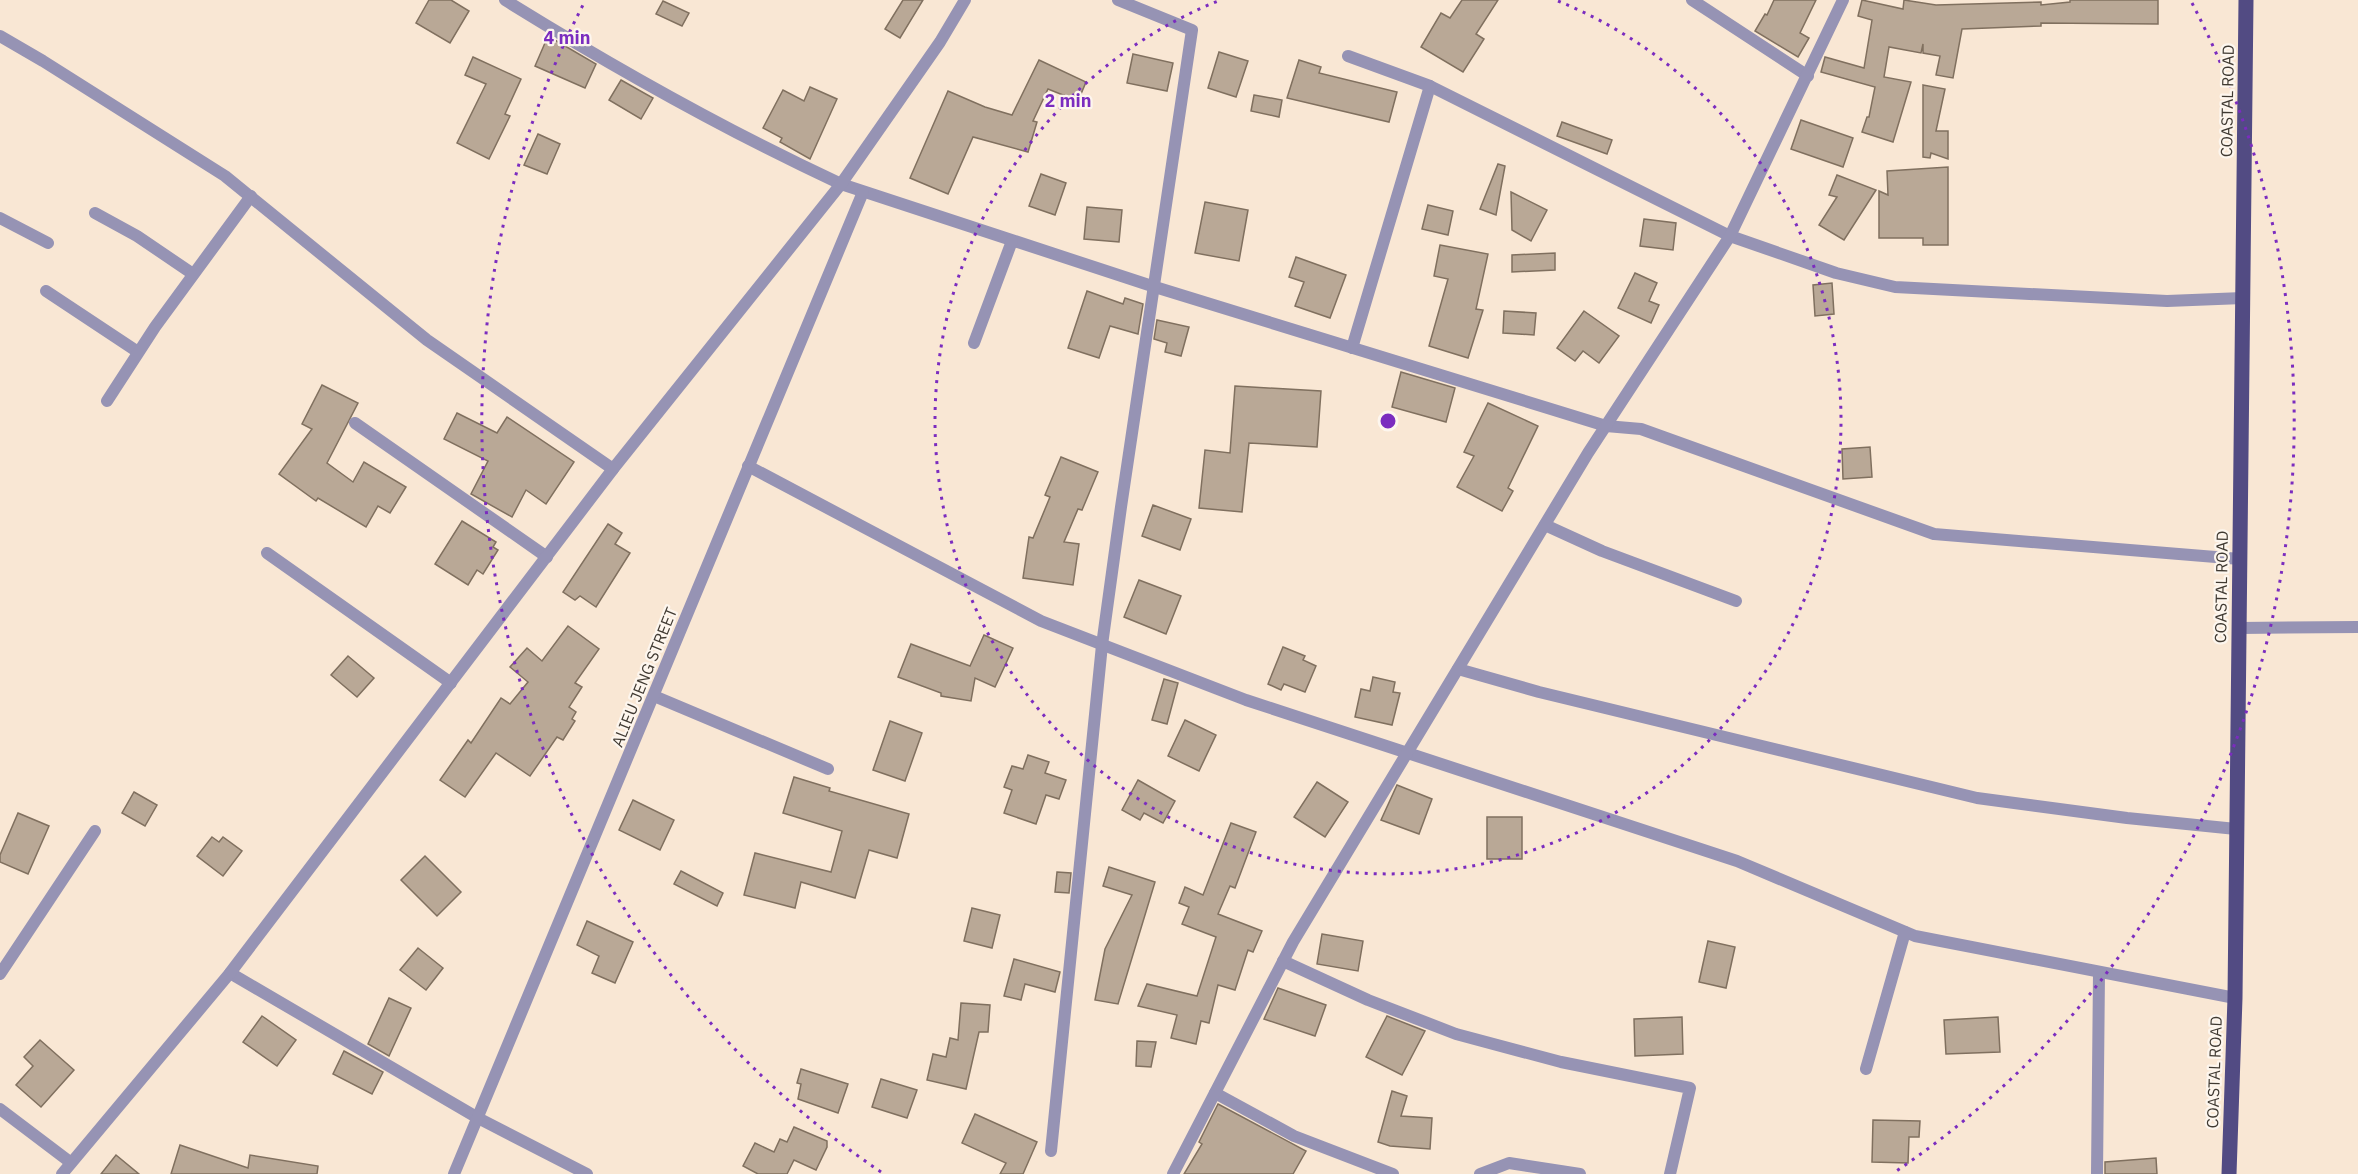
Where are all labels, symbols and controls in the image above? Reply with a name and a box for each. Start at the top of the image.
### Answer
text: 4 min [543,26,591,49]
street label: COASTAL ROAD [2216,45,2238,157]
text: 2 min [1044,89,1092,112]
centre of rings [1378,411,1398,431]
street label: COASTAL ROAD [2210,531,2232,643]
street label: ALIEU JENG STREET [607,604,681,750]
street label: COASTAL ROAD [2202,1015,2226,1129]

